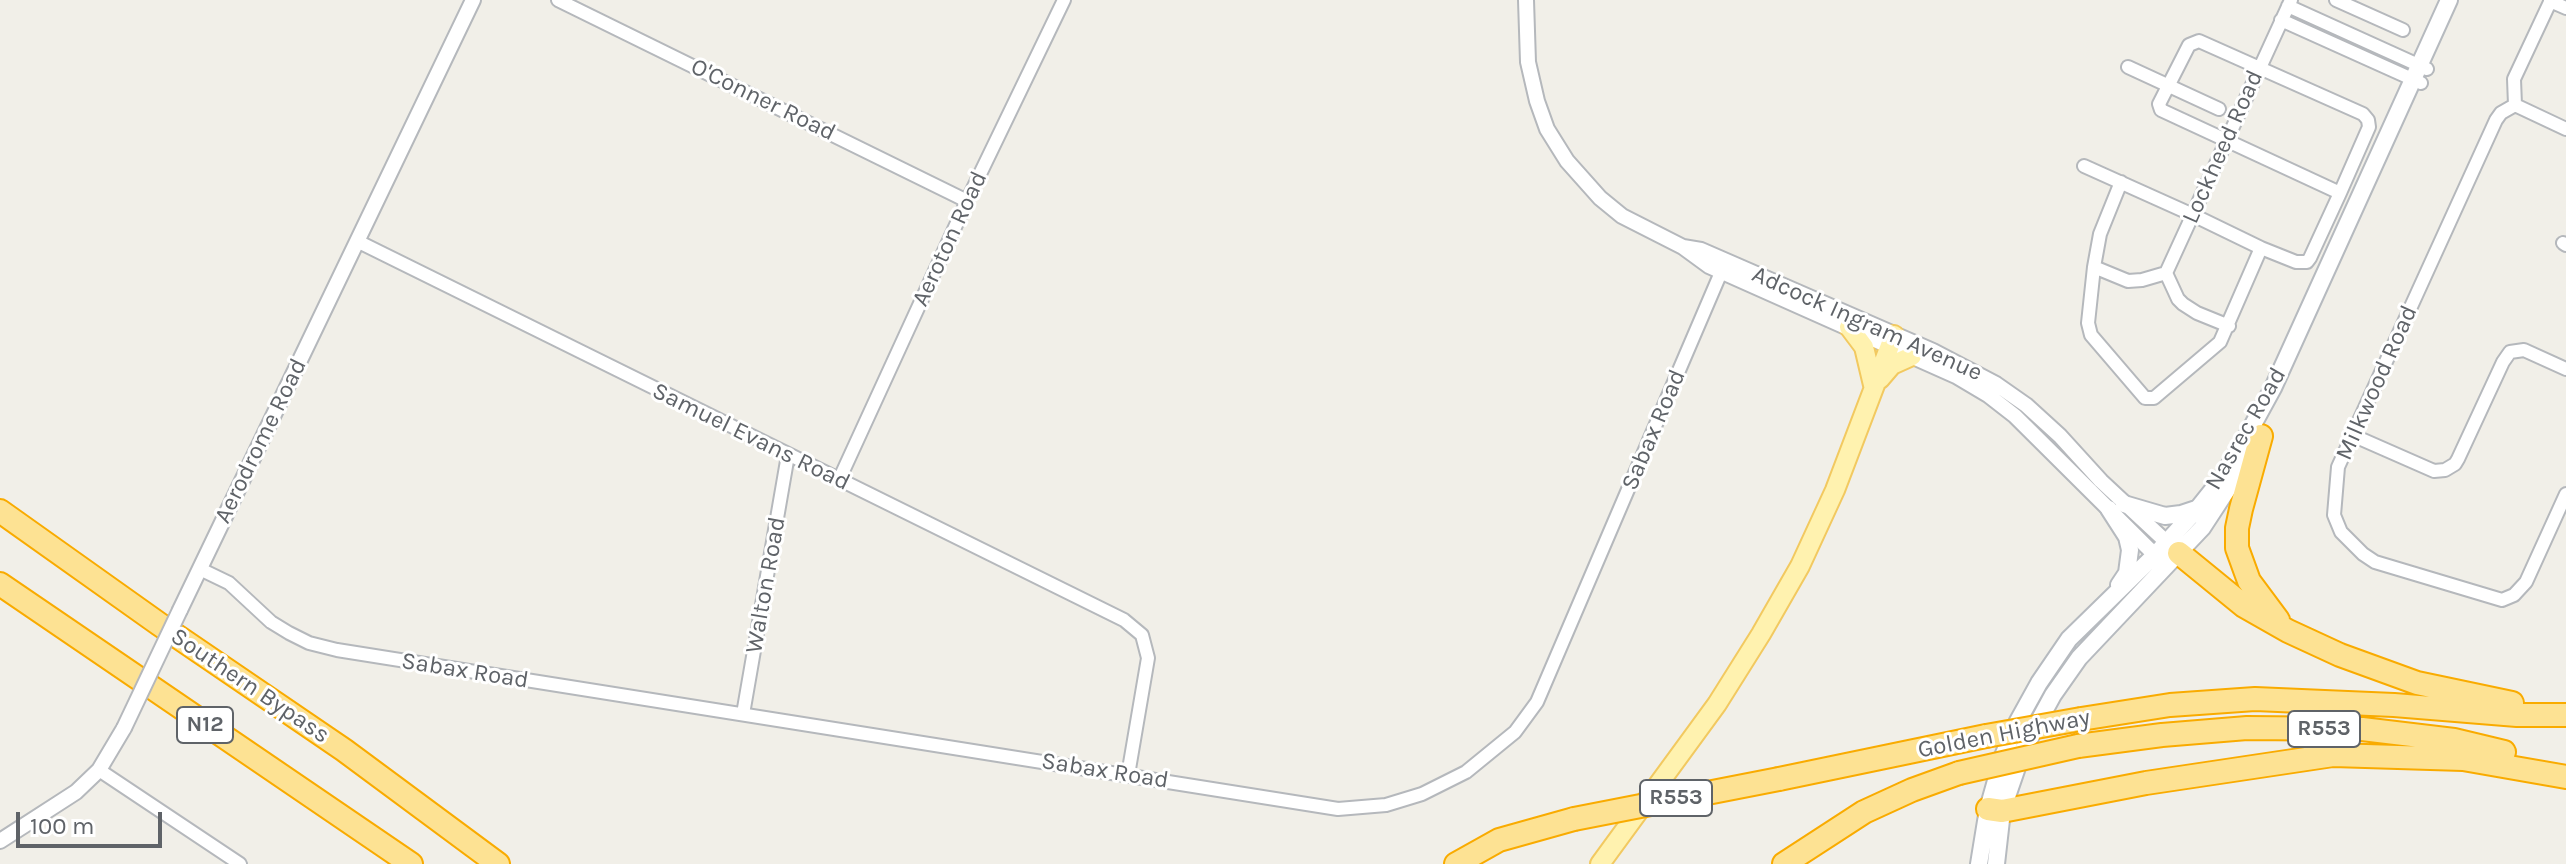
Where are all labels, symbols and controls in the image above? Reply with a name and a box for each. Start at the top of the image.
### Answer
street label: O'Conner Road [686,53,840,147]
street label: Lockheed Road [2176,66,2270,228]
street label: Aeroton Road [906,167,994,311]
street label: Adcock Ingram Avenue [1747,260,1987,388]
street label: Milkwood Road [2330,301,2424,465]
street label: Aerodrome Road [209,354,313,528]
street label: Nasrec Road [2199,363,2293,495]
street label: Sabax Road [1616,365,1692,495]
street label: Samuel Evans Road [648,377,854,497]
street label: Walton Road [740,514,792,656]
street label: Southern Bypass [165,622,335,750]
street label: Sabax Road [399,647,531,695]
street label: Golden Highway [1915,703,2093,765]
road number: N12 [177,707,233,743]
road number: R553 [2288,711,2360,747]
street label: Sabax Road [1039,747,1171,795]
road number: R553 [1640,780,1712,816]
scale bar [20,796,166,846]
text: 100 m [30,812,95,840]

